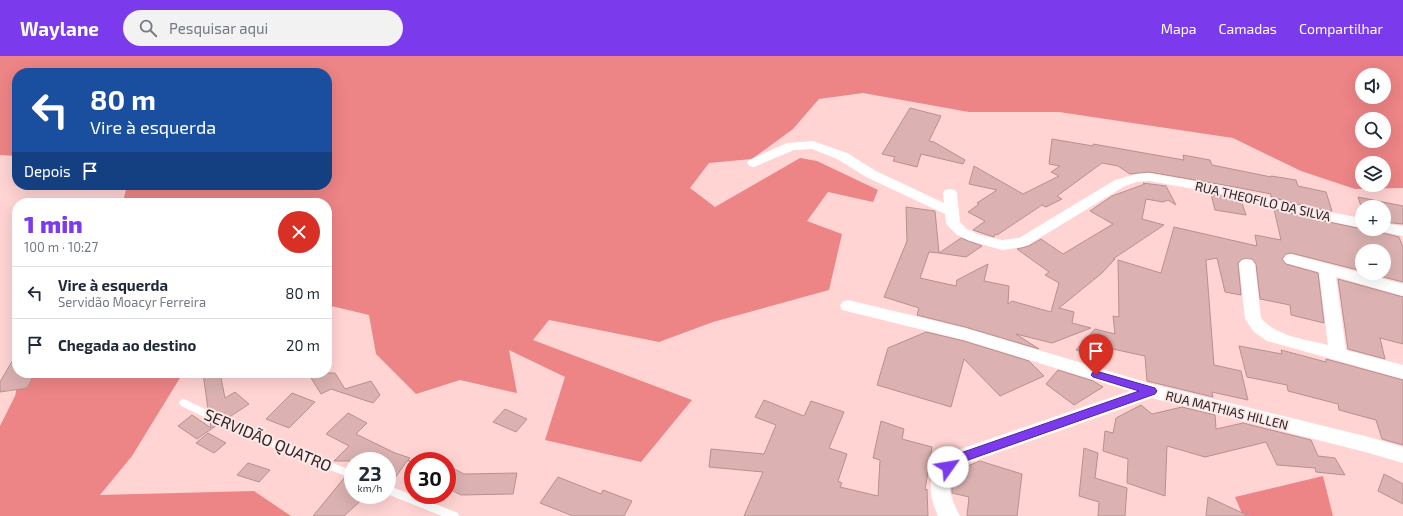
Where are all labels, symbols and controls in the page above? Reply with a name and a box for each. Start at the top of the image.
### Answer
search box [123,10,403,46]
text: Waylane [20,17,99,40]
icon: search [137,17,159,39]
text: Pesquisar aqui [169,19,268,37]
text: Mapa [1161,20,1197,37]
text: Camadas [1219,20,1277,37]
text: Compartilhar [1299,20,1383,37]
map controls [1355,68,1391,280]
button: sound [1355,68,1391,104]
text: 80 m [90,82,156,116]
icon: left [24,84,76,136]
button: search [1355,112,1391,148]
text: Vire à esquerda [90,116,216,138]
button: layers [1355,156,1391,192]
icon: arrive [79,160,101,182]
text: Depois [24,162,71,180]
street label: RUA THEOFILO DA SILVA [1194,178,1332,224]
button: + [1355,200,1391,236]
text: 1 min [24,209,83,238]
button: close [278,211,320,253]
text: 100 m · 10:27 [24,239,98,255]
button: − [1355,244,1391,280]
text: Vire à esquerda [58,276,168,294]
icon: left [24,282,46,304]
text: 80 m [285,284,320,302]
text: Servidão Moacyr Ferreira [58,294,206,310]
icon: arrive [24,334,46,356]
pin [1079,334,1113,375]
text: Chegada ao destino [58,336,196,354]
text: 20 m [286,336,320,354]
icon: arrive [1085,340,1107,362]
street label: RUA MATHIAS HILLEN [1164,387,1290,433]
street label: SERVIDÃO QUATRO [201,404,335,476]
position arrow [927,446,969,488]
speed limit sign: 30 [404,452,456,504]
text: 23 [359,461,381,485]
text: km/h [358,482,382,494]

